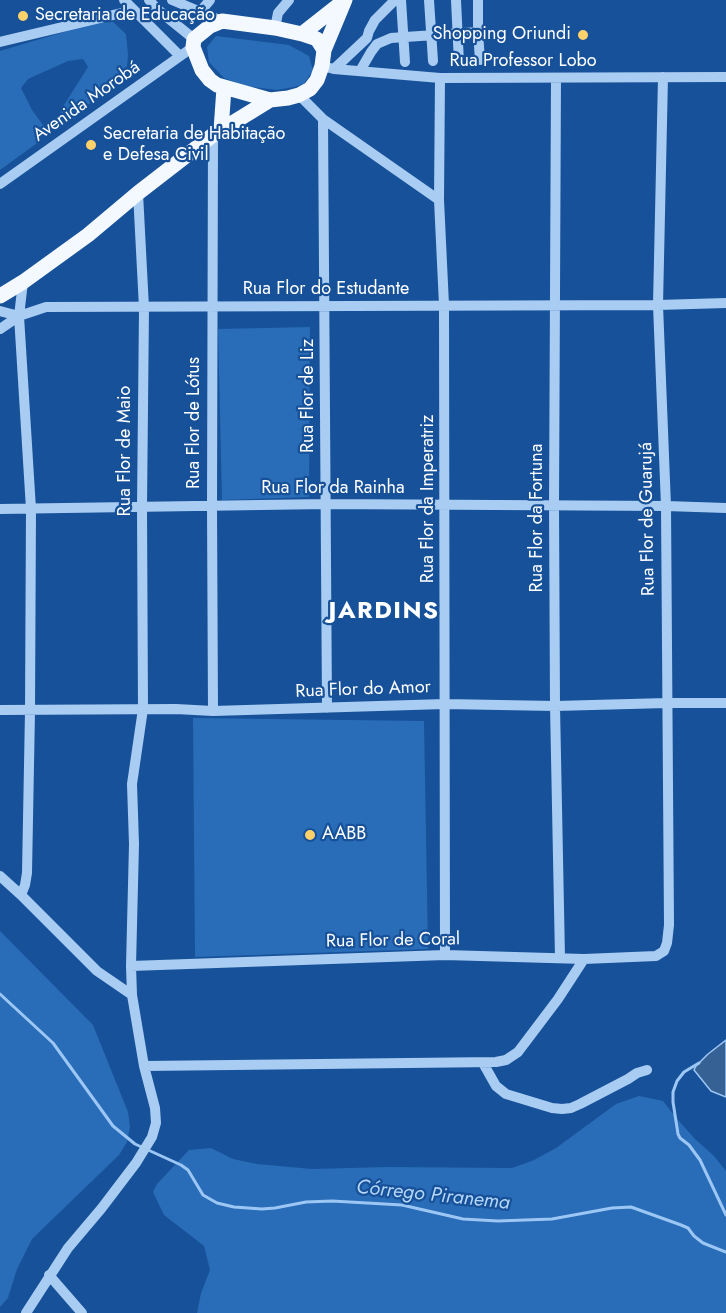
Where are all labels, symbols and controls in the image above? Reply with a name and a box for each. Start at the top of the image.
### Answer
place label: Secretaria de Educação [35,5,215,27]
marker: Secretaria de Educação [16,9,30,23]
place label: Shopping Oriundi [433,24,571,46]
marker: Shopping Oriundi [576,28,590,42]
street label: Rua Professor Lobo [449,51,597,73]
street label: Avenida Morobá [29,57,145,147]
place label: Secretaria de Habitação e Defesa Civil [103,124,285,166]
marker: Secretaria de Habitação e Defesa Civil [84,138,98,152]
street label: Rua Flor do Estudante [243,279,409,301]
street label: Rua Flor de Liz [298,339,320,453]
street label: Rua Flor de Lótus [184,357,206,489]
street label: Rua Flor de Maio [115,386,137,516]
street label: Rua Flor da Imperatriz [418,415,440,583]
street label: Rua Flor de Guarujá [636,442,660,596]
street label: Rua Flor da Fortuna [527,444,549,592]
street label: Rua Flor da Rainha [261,478,405,500]
district label: JARDINS [329,598,439,626]
street label: Rua Flor do Amor [295,677,431,703]
place label: AABB [322,824,366,846]
marker: AABB [303,828,317,842]
street label: Rua Flor de Coral [326,929,460,953]
water label: Córrego Piranema [355,1176,511,1216]

